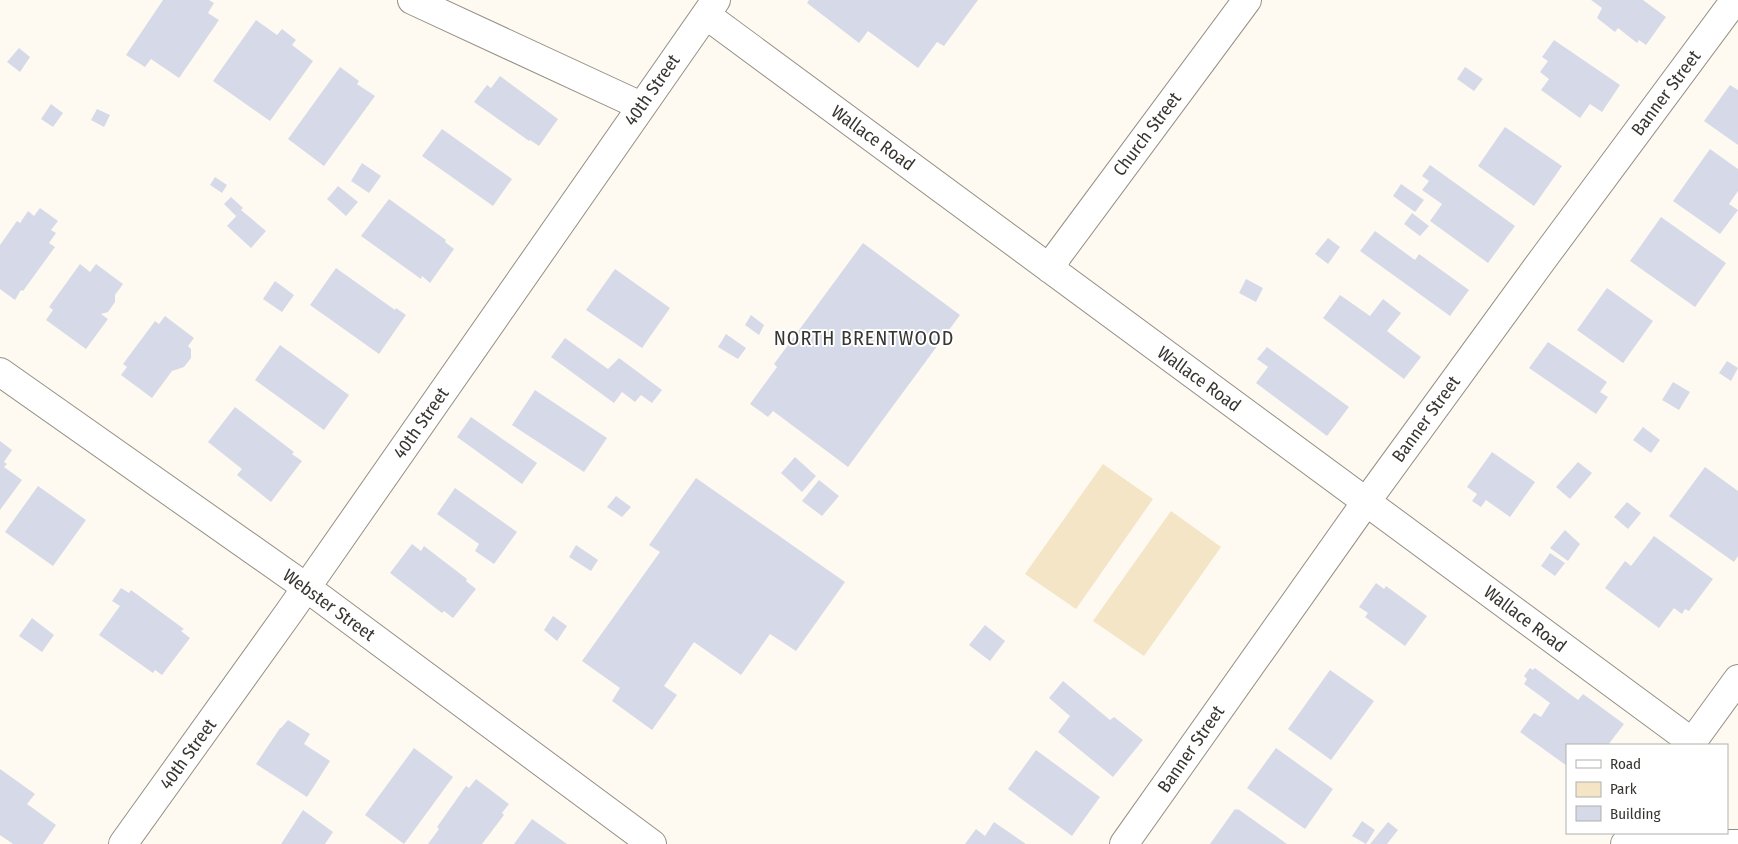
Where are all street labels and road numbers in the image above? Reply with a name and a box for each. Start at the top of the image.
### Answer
street label: Banner Street [1627,46,1705,140]
street label: 40th Street [619,50,685,130]
street label: Church Street [1108,88,1186,180]
street label: Wallace Road [827,100,919,176]
street label: Wallace Road [1153,341,1245,417]
street label: Banner Street [1387,371,1465,466]
street label: 40th Street [388,383,454,463]
street label: Webster Street [279,564,380,646]
street label: Wallace Road [1479,581,1571,657]
street label: Banner Street [1153,701,1229,797]
street label: 40th Street [155,714,221,794]

